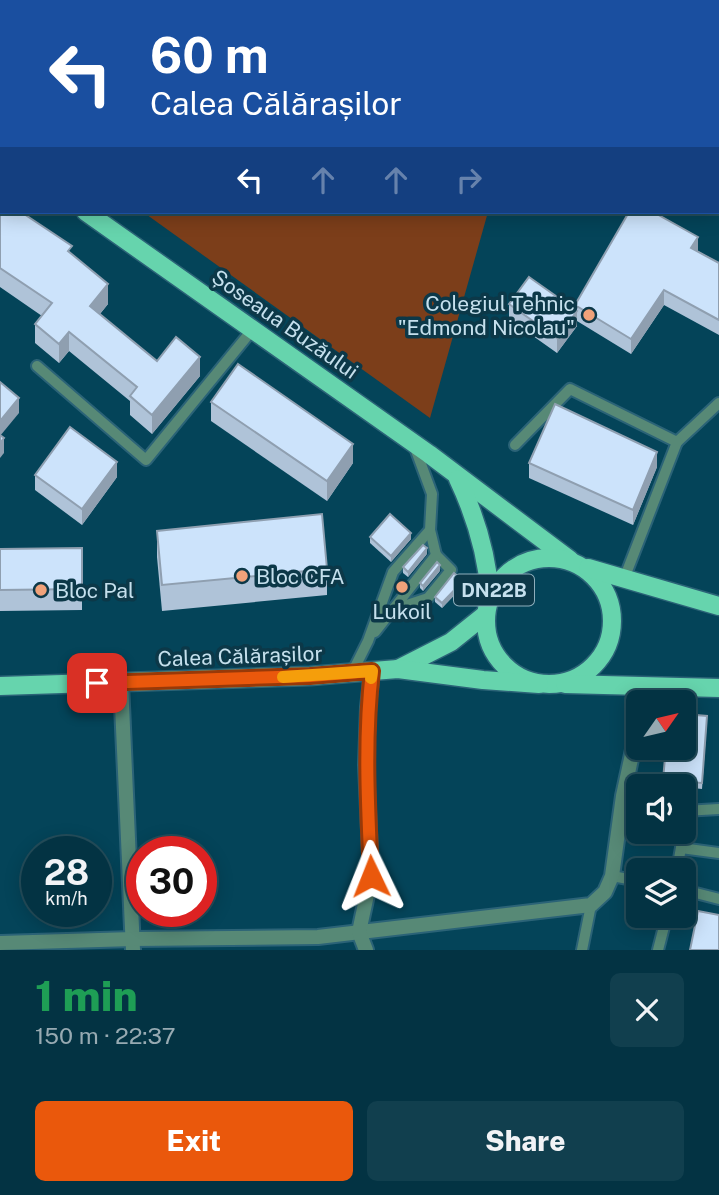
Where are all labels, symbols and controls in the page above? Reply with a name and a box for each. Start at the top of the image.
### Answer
text: 60 m [150,26,269,84]
icon: left [35,28,126,119]
text: Calea Călărașilor [150,85,402,122]
icon: left [231,161,269,199]
icon: ahead [304,161,342,199]
icon: ahead [377,161,415,199]
icon: right [450,161,488,199]
street label: Șoseaua Buzăului [207,264,363,384]
place label: Colegiul Tehnic "Edmond Nicolau" [398,291,575,340]
marker: Colegiul Tehnic "Edmond Nicolau" [581,307,597,323]
place label: Bloc CFA [256,564,345,589]
marker: Bloc CFA [234,568,250,584]
road number: DN22B [454,575,534,606]
place label: Bloc Pal [55,578,134,603]
marker: Lukoil [394,579,410,595]
marker: Bloc Pal [33,582,49,598]
place label: Lukoil [372,599,432,624]
street label: Calea Călărașilor [157,641,323,671]
pin [67,653,127,713]
icon: arrive [78,664,116,702]
north arrow [626,690,696,760]
map controls [626,690,696,928]
button: sound [626,774,696,844]
speed limit sign: 30 [126,836,217,927]
position arrow [334,839,408,913]
text: 28 [44,852,89,893]
button: layers [626,858,696,928]
text: km/h [45,888,88,909]
text: 1 min [35,971,138,1020]
button: close [610,973,684,1047]
text: 150 m · 22:37 [35,1022,175,1049]
button: Exit [35,1101,353,1181]
button: Share [367,1101,684,1181]

